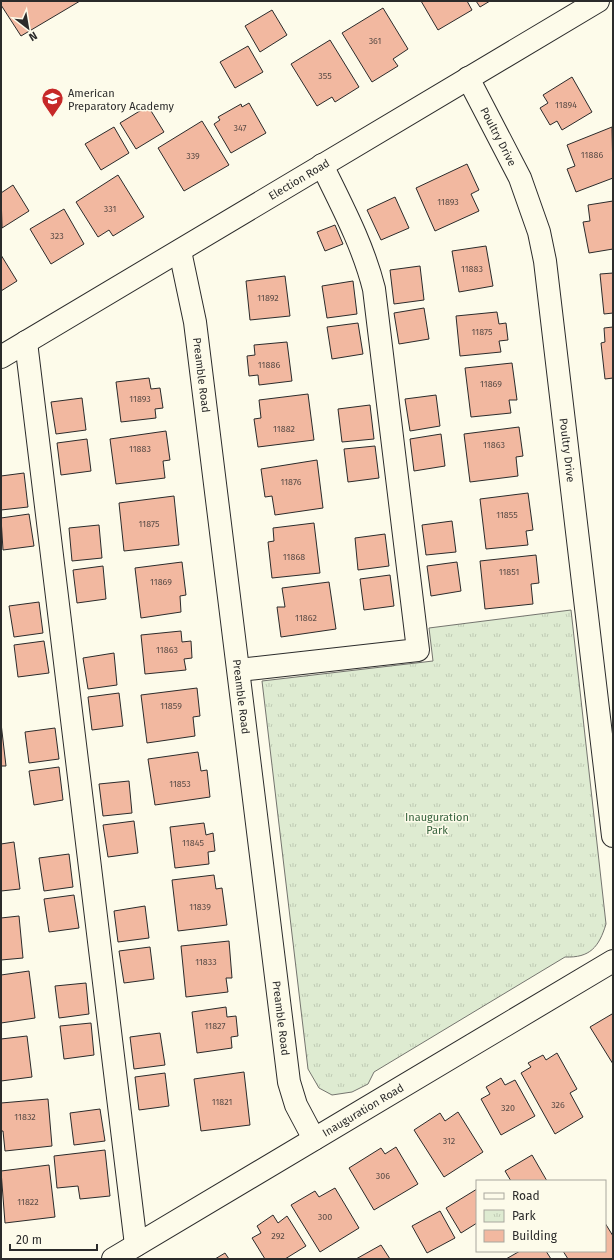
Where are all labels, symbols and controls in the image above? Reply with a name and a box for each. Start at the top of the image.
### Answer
north arrow [8,8,48,48]
text: N [26,29,39,44]
house number: 361 [369,36,381,46]
house number: 355 [318,71,332,81]
school or university icon: American Preparatory Academy [39,86,65,119]
place label: American Preparatory Academy [68,87,174,113]
house number: 11894 [555,100,577,110]
street label: Poultry Drive [478,105,519,168]
house number: 347 [233,123,247,133]
house number: 11886 [581,150,603,160]
house number: 339 [186,151,200,161]
street label: Election Road [266,156,332,202]
house number: 11893 [437,197,459,207]
house number: 331 [104,204,116,214]
house number: 323 [50,231,64,241]
house number: 11883 [461,264,483,274]
house number: 11892 [257,293,279,303]
house number: 11875 [472,327,493,337]
street label: Preamble Road [190,337,213,413]
house number: 11886 [258,360,280,370]
house number: 11869 [480,379,502,389]
house number: 11893 [129,394,151,404]
street label: Poultry Drive [557,417,578,483]
house number: 11882 [273,424,295,434]
house number: 11863 [483,440,505,450]
house number: 11883 [129,444,151,454]
house number: 11876 [280,477,302,487]
house number: 11855 [496,510,518,520]
house number: 11875 [139,519,160,529]
house number: 11868 [283,552,305,562]
house number: 11851 [499,567,519,577]
house number: 11869 [150,577,172,587]
house number: 11862 [295,613,317,623]
house number: 11863 [156,645,178,655]
street label: Preamble Road [230,658,252,735]
house number: 11859 [160,701,182,711]
house number: 11853 [169,779,191,789]
park label: Inauguration Park [405,811,469,837]
house number: 11845 [182,838,204,848]
house number: 11839 [189,902,211,912]
house number: 11833 [195,957,217,967]
street label: Preamble Road [270,980,292,1056]
house number: 11827 [205,1021,225,1031]
street label: Inauguration Road [320,1081,406,1139]
house number: 11821 [212,1097,232,1107]
house number: 326 [551,1100,565,1110]
house number: 320 [501,1103,515,1113]
house number: 11832 [14,1112,36,1122]
house number: 312 [443,1136,455,1146]
house number: 306 [376,1171,390,1181]
legend [476,1180,606,1252]
text: Road [512,1189,540,1203]
house number: 11822 [17,1197,39,1207]
text: Park [512,1209,536,1223]
house number: 300 [318,1212,332,1222]
scale bar [10,1226,97,1252]
text: Building [512,1229,558,1243]
house number: 292 [271,1231,285,1241]
text: 20 m [16,1233,42,1247]

